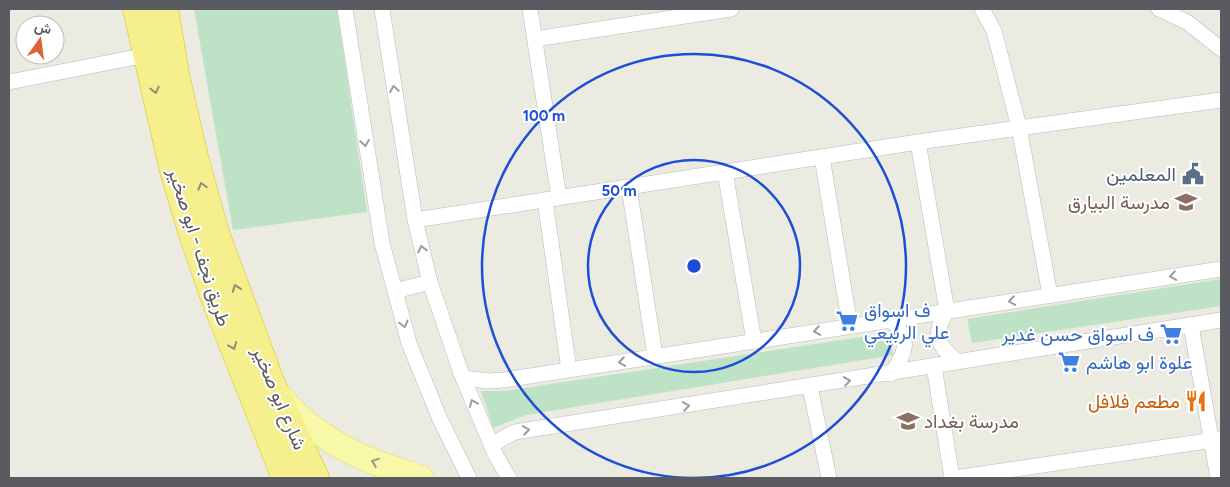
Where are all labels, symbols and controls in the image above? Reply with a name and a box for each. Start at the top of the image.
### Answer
north arrow [15,15,65,65]
text: ش [33,18,53,38]
one-way arrow [389,84,400,92]
one-way arrow [149,86,160,95]
text: 100 m [523,107,565,125]
one-way arrow [360,139,370,148]
public building icon: المعلمين [1180,161,1206,187]
place label: المعلمين [1106,163,1176,186]
street label: طريق نجف - ابو صخير [163,164,236,329]
one-way arrow [197,181,208,190]
text: 50 m [601,182,637,200]
school or university icon: مدرسة البيارق [1173,189,1199,215]
place label: مدرسة البيارق [1068,191,1170,214]
one-way arrow [417,244,428,253]
centre of rings [685,257,703,275]
one-way arrow [1169,271,1177,281]
one-way arrow [232,284,242,293]
one-way arrow [1008,295,1016,306]
place label: ف اسواق علي الربيعي [864,299,949,348]
supermarket icon: ف اسواق علي الربيعي [834,308,860,334]
one-way arrow [398,319,408,327]
supermarket icon: ف اسواق حسن غدير [1158,321,1184,347]
place label: ف اسواق حسن غدير [1001,323,1154,346]
one-way arrow [813,325,821,336]
one-way arrow [227,341,237,350]
street label: شارع ابو صخير [246,342,312,454]
supermarket icon: علوة ابو هاشم [1056,349,1082,375]
place label: علوة ابو هاشم [1086,351,1192,375]
one-way arrow [618,356,627,366]
one-way arrow [843,376,851,386]
restaurant icon: مطعم فلافل [1183,388,1209,414]
place label: مطعم فلافل [1088,390,1180,414]
one-way arrow [469,399,480,408]
one-way arrow [682,401,691,411]
school or university icon: مدرسة بغداد [895,408,921,434]
place label: مدرسة بغداد [924,410,1019,433]
one-way arrow [522,426,530,436]
one-way arrow [371,458,380,468]

